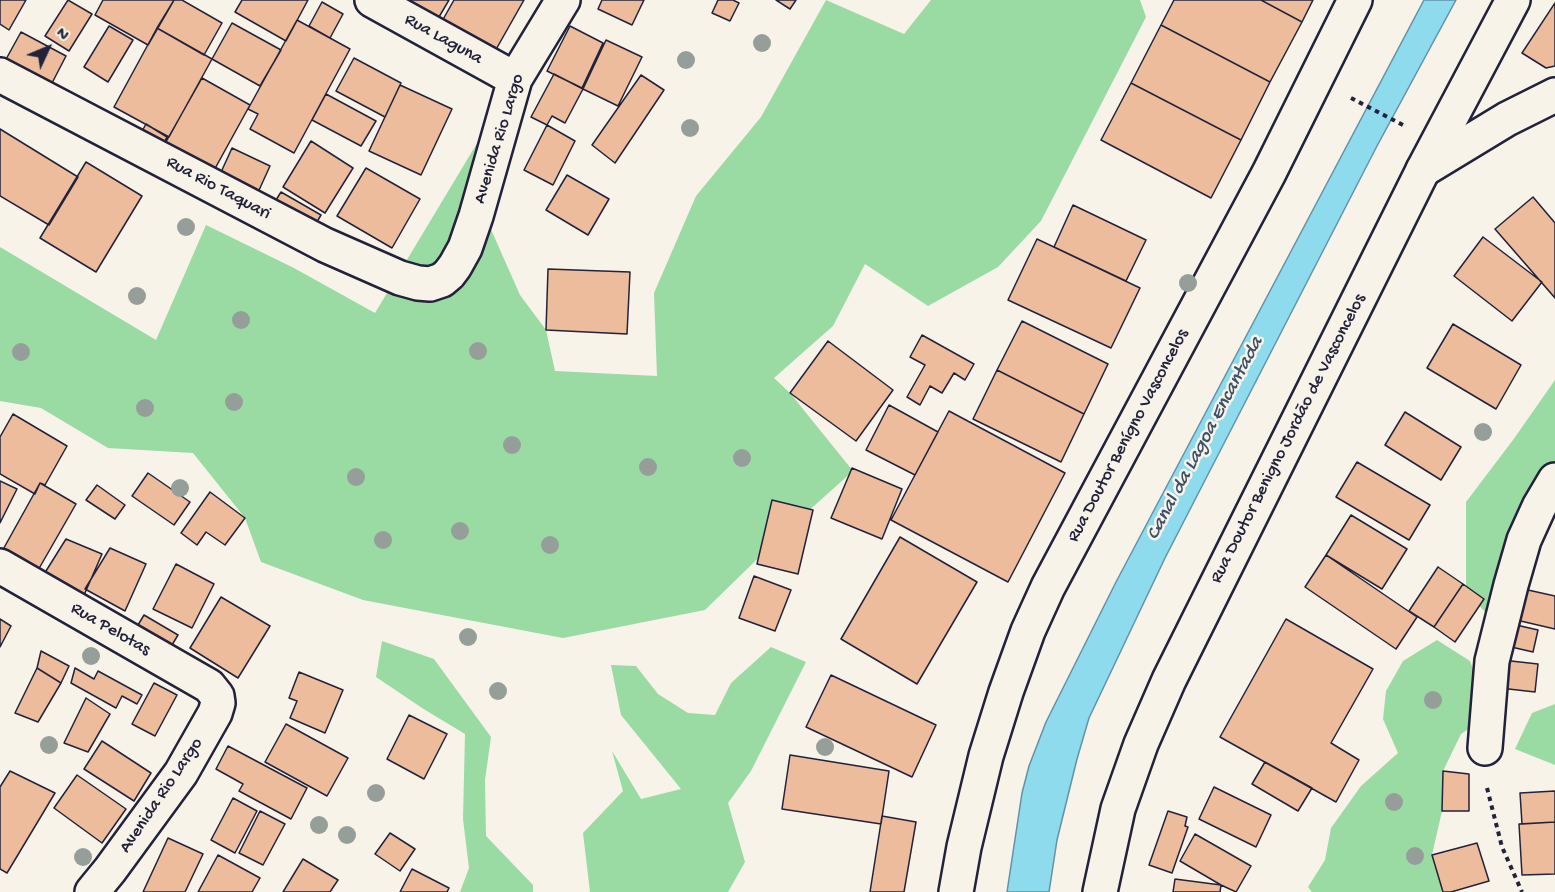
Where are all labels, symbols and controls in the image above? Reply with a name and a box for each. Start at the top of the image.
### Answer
street label: Rua Laguna [400,10,486,70]
north arrow [18,18,78,78]
text: N [51,25,72,46]
street label: Avenida Rio Largo [470,71,530,207]
street label: Rua Rio Taquari [162,152,274,226]
street label: Rua Doutor Benigno Jordão de Vasconcelos [1206,291,1372,587]
street label: Rua Doutor Benígno Vasconcelos [1064,326,1194,546]
water label: Canal da Lagoa Encantada [1142,333,1270,545]
street label: Rua Pelotas [66,598,154,662]
street label: Avenida Rio Largo [115,734,209,858]

